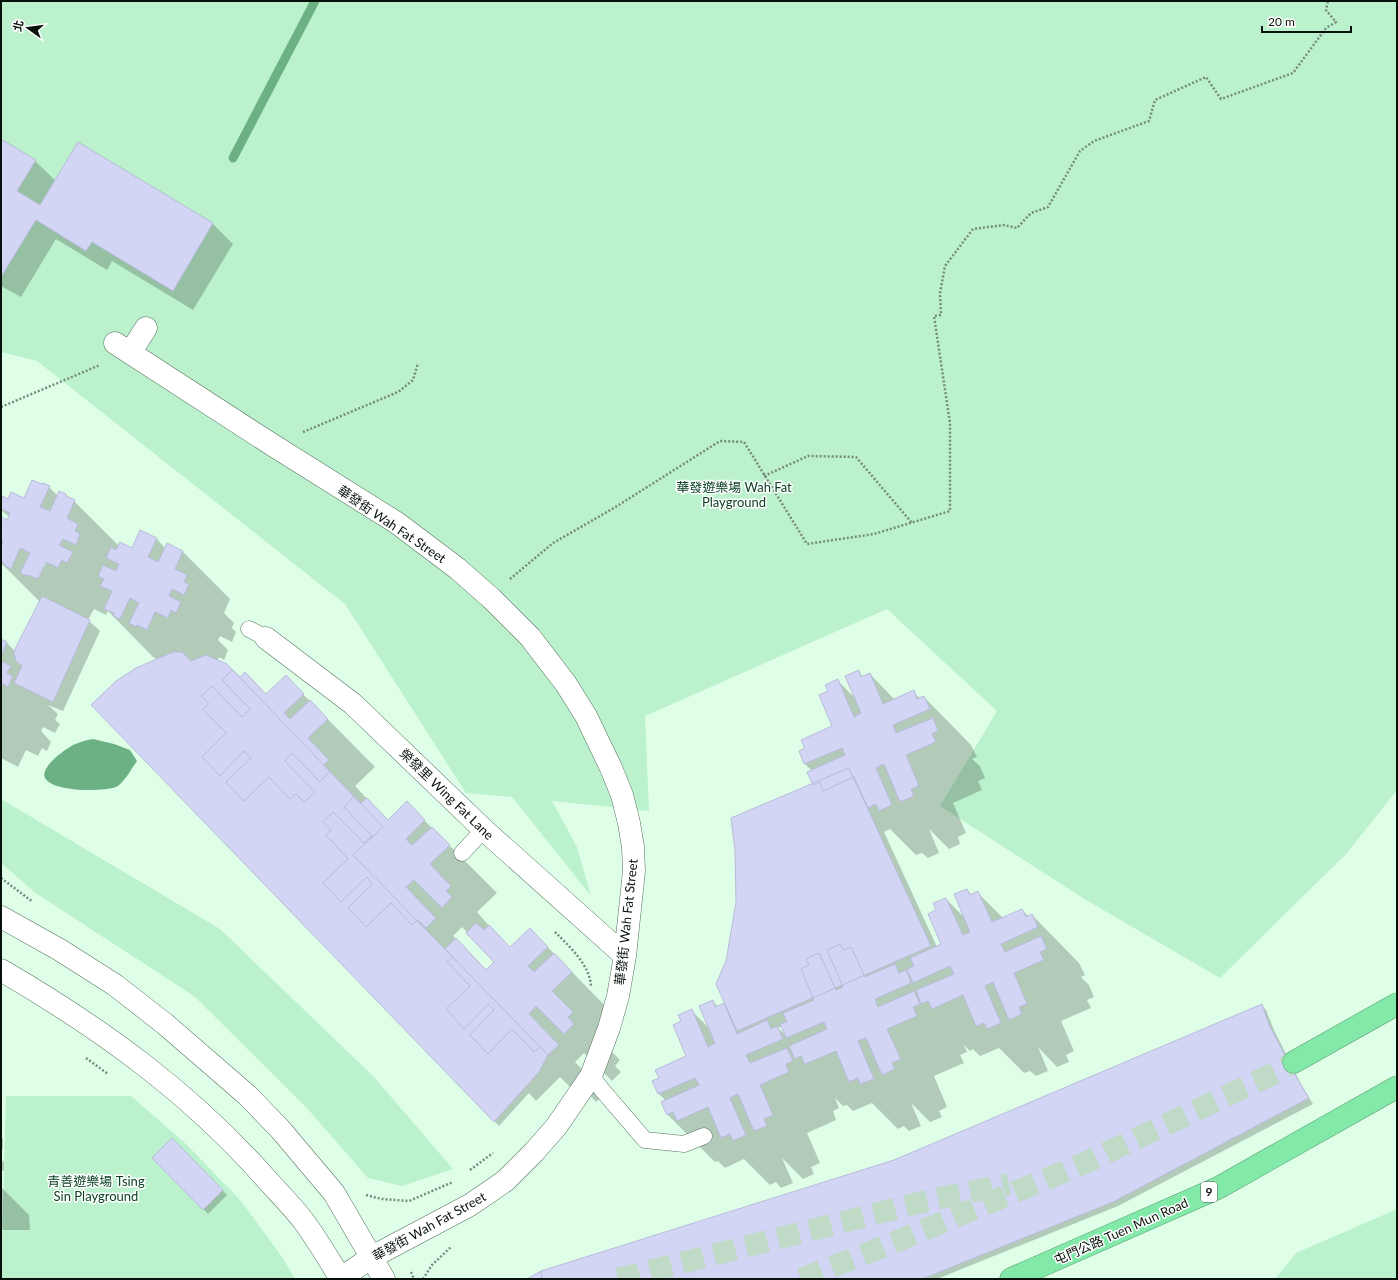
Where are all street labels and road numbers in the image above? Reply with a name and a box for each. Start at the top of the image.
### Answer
street label: 華發街 Wah Fat Street [335,482,449,566]
street label: 榮發里 Wing Fat Lane [397,745,497,843]
street label: 華發街 Wah Fat Street [611,858,641,986]
road number: 9 [1201,1182,1217,1202]
street label: 華發街 Wah Fat Street [370,1188,489,1264]
street label: 屯門公路 Tuen Mun Road [1052,1194,1190,1268]

